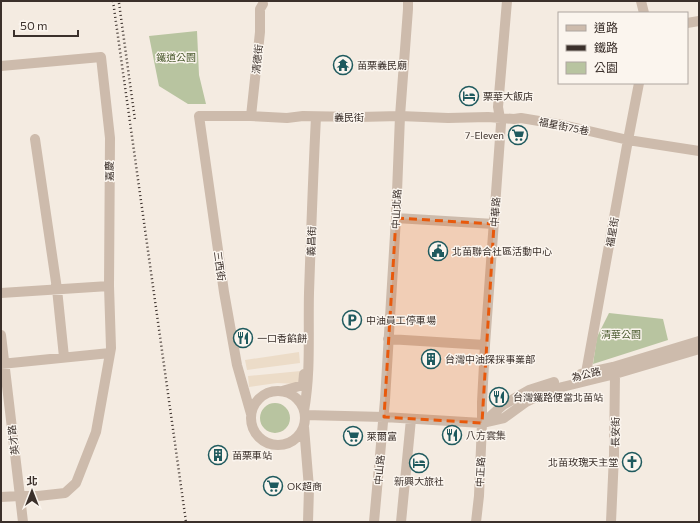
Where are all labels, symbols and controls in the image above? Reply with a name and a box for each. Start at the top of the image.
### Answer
scale bar [14,12,78,38]
legend [558,12,688,84]
text: 50 m [20,18,48,32]
text: 道路 [594,20,618,34]
text: 鐵路 [594,40,618,54]
street label: 清德街 [249,43,265,75]
park label: 鐵道公園 [156,51,196,63]
temple icon: 苗栗義民廟 [332,54,354,76]
place label: 苗栗義民廟 [357,59,407,71]
text: 公園 [594,60,618,74]
hotel icon: 栗華大飯店 [458,85,480,107]
place label: 栗華大飯店 [483,90,533,102]
street label: 義民街 [334,111,364,123]
street label: 福星街75巷 [538,115,590,137]
supermarket icon: 7-Eleven [507,124,529,146]
place label: 7-Eleven [465,129,504,141]
street label: 嘉慶 [103,161,115,181]
street label: 中山北路 [389,189,403,229]
street label: 中華路 [488,197,502,227]
street label: 福星街 [603,216,621,248]
street label: 義昌街 [304,226,318,256]
public building icon: 北苗聯合社區活動中心 [427,240,449,262]
place label: 北苗聯合社區活動中心 [452,245,552,257]
street label: 三西街 [212,250,228,282]
parking icon: 中油員工停車場 [341,309,363,331]
place label: 中油員工停車場 [366,314,436,326]
restaurant icon: 一口香餡餅 [232,327,254,349]
park label: 清華公園 [601,328,641,340]
place label: 一口香餡餅 [257,332,307,344]
building icon: 台灣中油探採事業部 [420,348,442,370]
place label: 台灣中油探採事業部 [445,353,535,365]
street label: 為公路 [570,365,602,383]
restaurant icon: 台灣鐵路便當北苗站 [488,386,510,408]
place label: 台灣鐵路便當北苗站 [513,391,603,403]
street label: 長安街 [609,417,621,447]
street label: 英才路 [5,424,21,456]
restaurant icon: 八方雲集 [441,424,463,446]
supermarket icon: 萊爾富 [342,425,364,447]
place label: 八方雲集 [466,429,506,441]
place label: 萊爾富 [367,430,397,442]
building icon: 苗栗車站 [207,444,229,466]
place label: 苗栗車站 [232,449,272,461]
church icon: 北苗玫瑰天主堂 [621,451,643,473]
hotel icon: 新興大旅社 [408,452,430,474]
street label: 中山路 [372,455,386,485]
place label: 北苗玫瑰天主堂 [548,456,618,468]
street label: 中正路 [473,457,487,487]
north arrow [12,471,52,511]
text: 北 [27,474,38,487]
supermarket icon: OK超商 [262,475,284,497]
place label: 新興大旅社 [394,475,444,487]
place label: OK超商 [287,480,322,492]

